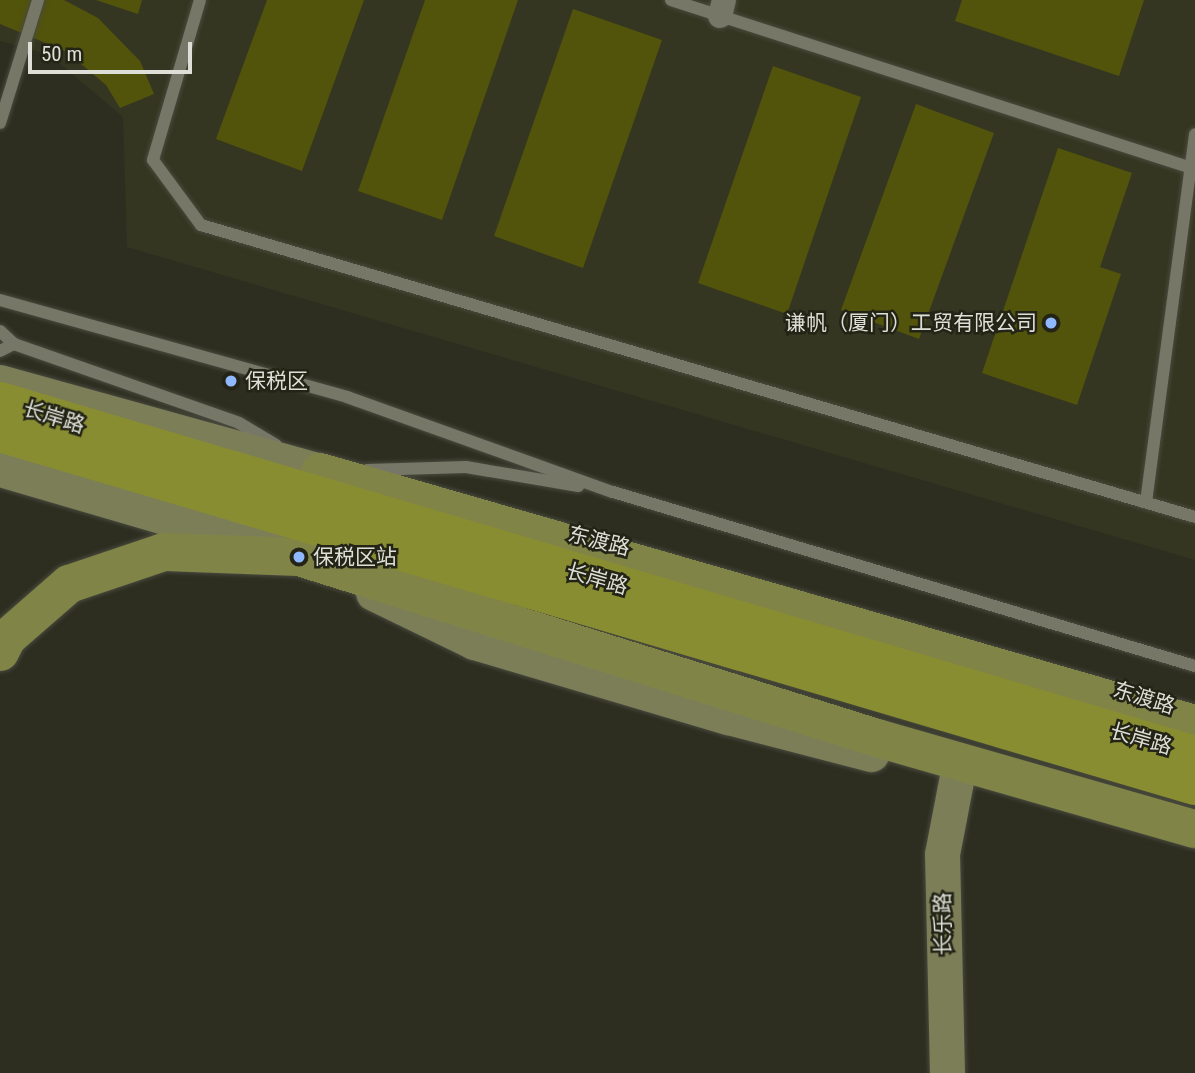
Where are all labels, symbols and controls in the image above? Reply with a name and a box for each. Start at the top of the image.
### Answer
scale bar [32,28,196,72]
text: 50 m [41,42,82,66]
place label: 谦帆（厦门）工贸有限公司 [785,310,1037,336]
marker: 谦帆（厦门）工贸有限公司 [1043,315,1059,331]
place label: 保税区 [245,368,308,394]
marker: 保税区 [223,373,239,389]
street label: 长岸路 [20,396,88,438]
street label: 东渡路 [565,521,633,561]
place label: 保税区站 [313,544,397,570]
marker: 保税区站 [291,549,307,565]
street label: 长岸路 [563,558,631,600]
street label: 东渡路 [1110,677,1178,719]
street label: 长岸路 [1107,718,1175,760]
street label: 长乐路 [930,892,956,956]

